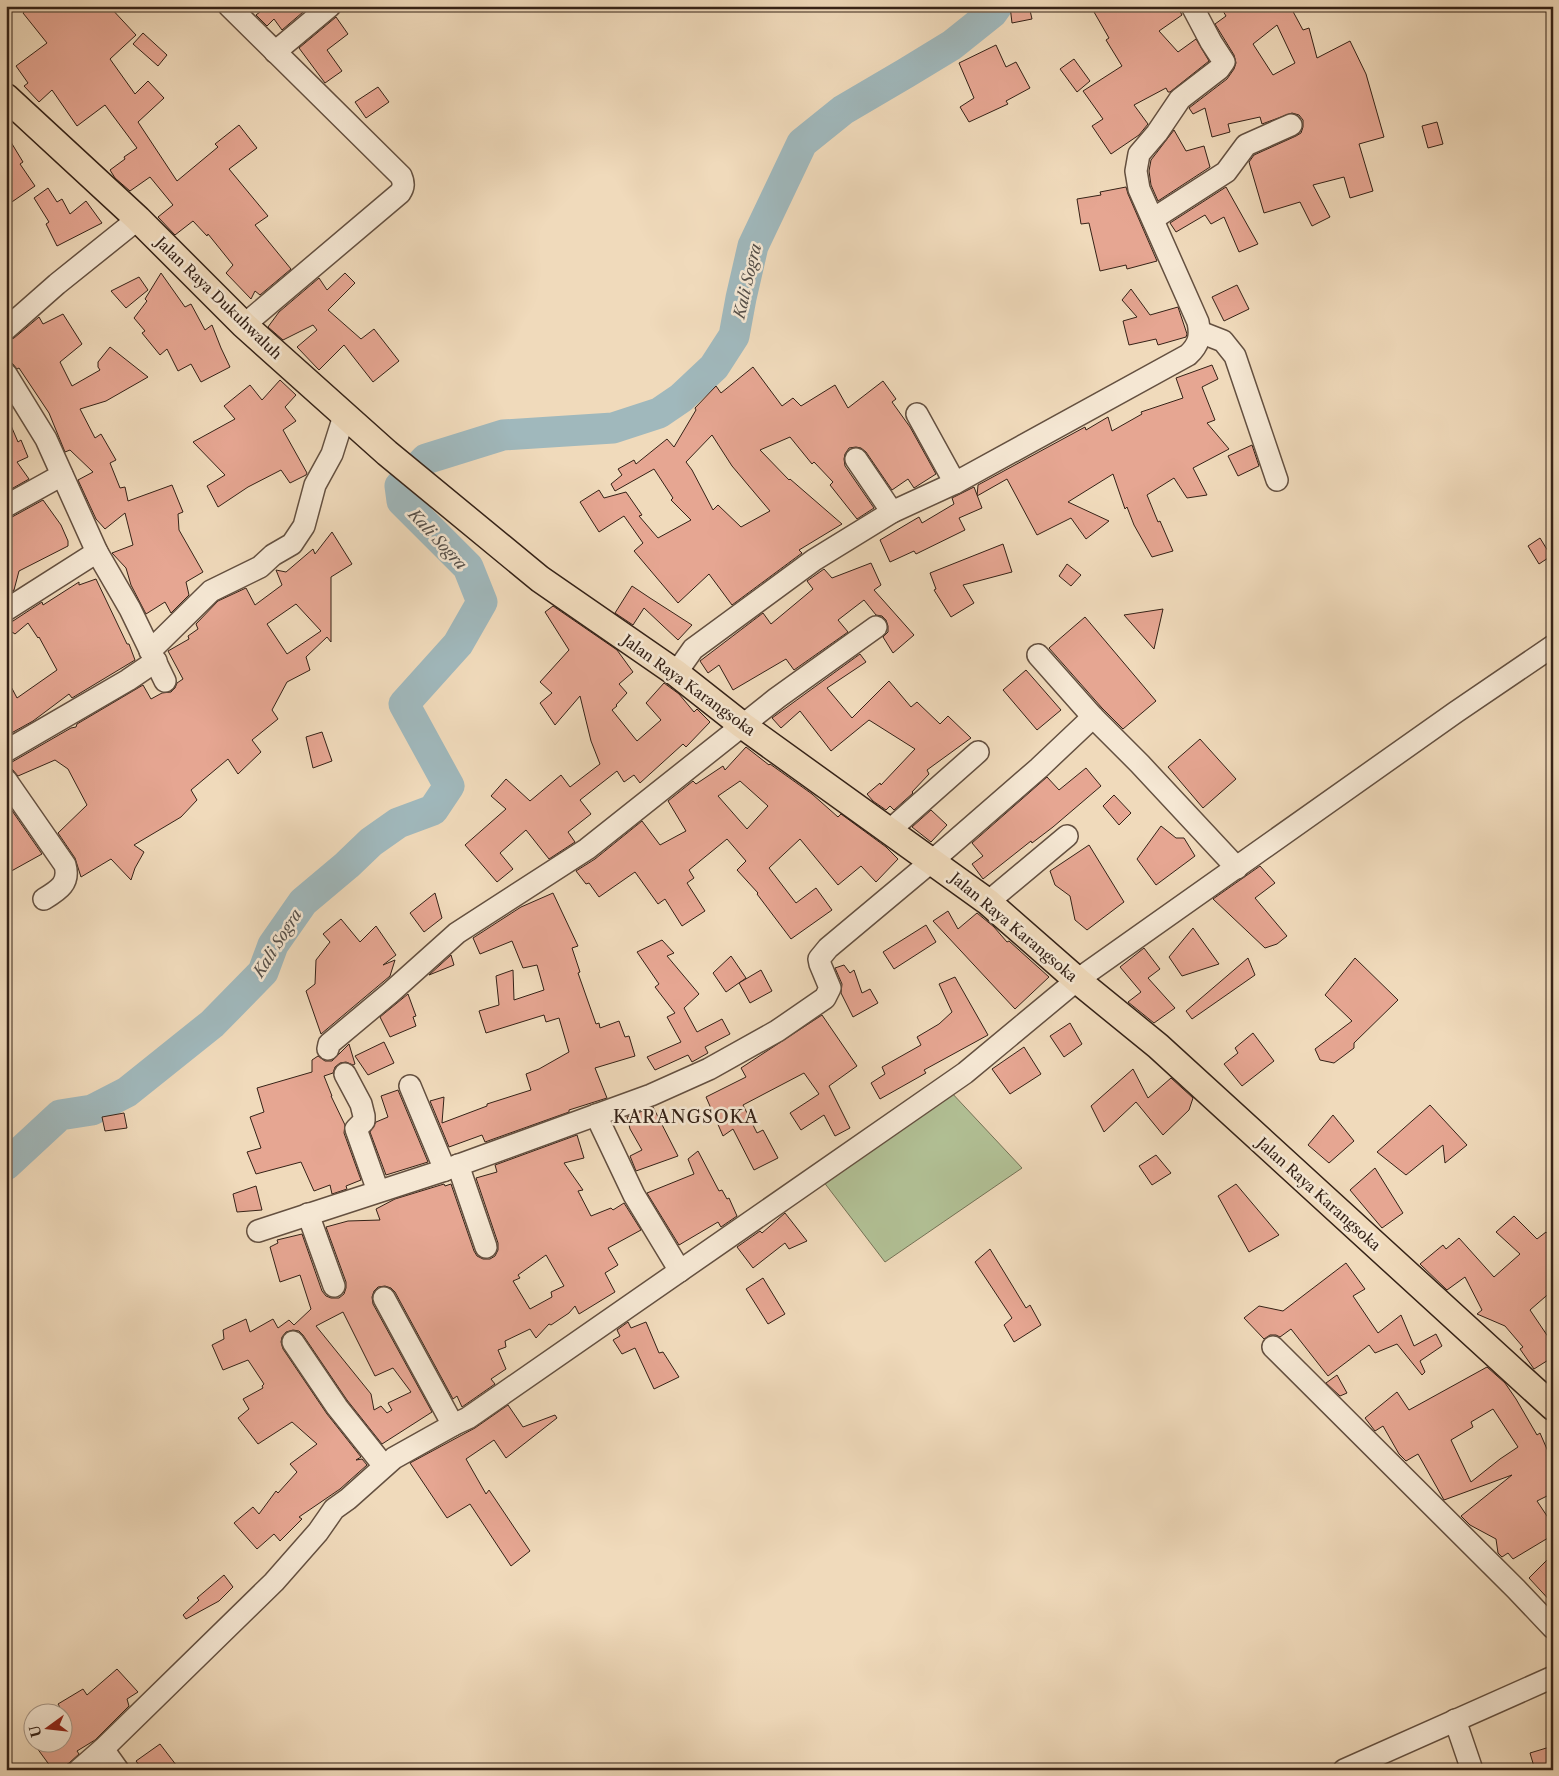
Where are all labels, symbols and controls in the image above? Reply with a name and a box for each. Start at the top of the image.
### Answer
street label: Jalan Raya Dukuhwaluh [150,231,287,364]
water label: Kali Sogra [728,241,765,322]
water label: Kali Sogra [403,503,472,574]
street label: Jalan Raya Karangsoka [617,629,759,740]
street label: Jalan Raya Karangsoka [945,867,1081,986]
water label: Kali Sogra [247,905,306,982]
district label: KARANGSOKA [613,1106,759,1128]
street label: Jalan Raya Karangsoka [1252,1132,1385,1255]
north arrow [22,1704,72,1754]
text: U [25,1723,46,1739]

